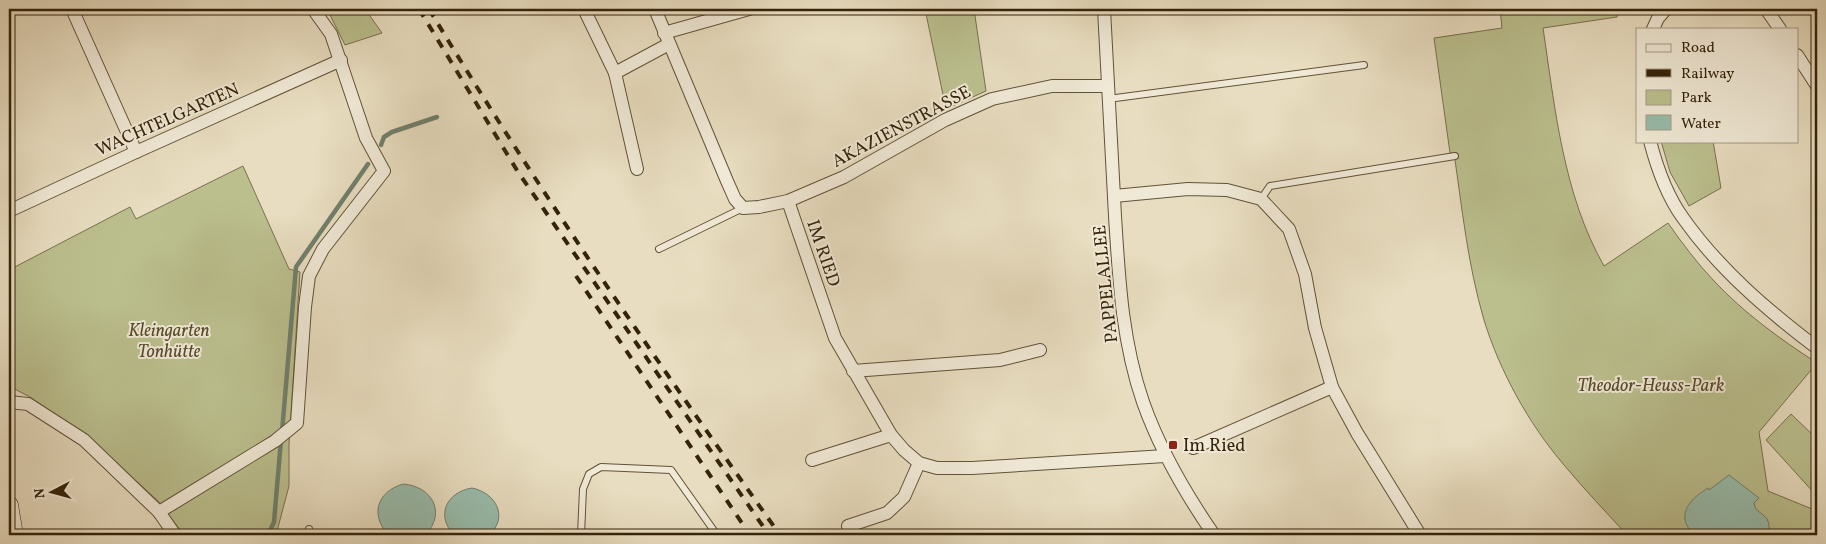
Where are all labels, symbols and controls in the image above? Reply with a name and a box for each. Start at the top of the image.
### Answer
legend [1636,28,1798,142]
text: Road [1681,38,1715,59]
text: Railway [1681,64,1734,85]
street label: WACHTELGARTEN [92,77,243,163]
street label: AKAZIENSTRASSE [828,80,976,175]
text: Park [1681,88,1712,109]
text: Water [1681,114,1721,135]
street label: IM RIED [799,217,846,290]
street label: PAPPELALLEE [1088,223,1125,344]
park label: Kleingarten Tonhütte [128,319,210,365]
park label: Theodor-Heuss-Park [1578,374,1724,399]
place label: Im Ried [1183,434,1245,459]
marker: Im Ried [1167,439,1179,451]
north arrow [28,466,78,516]
text: N [31,487,51,499]

